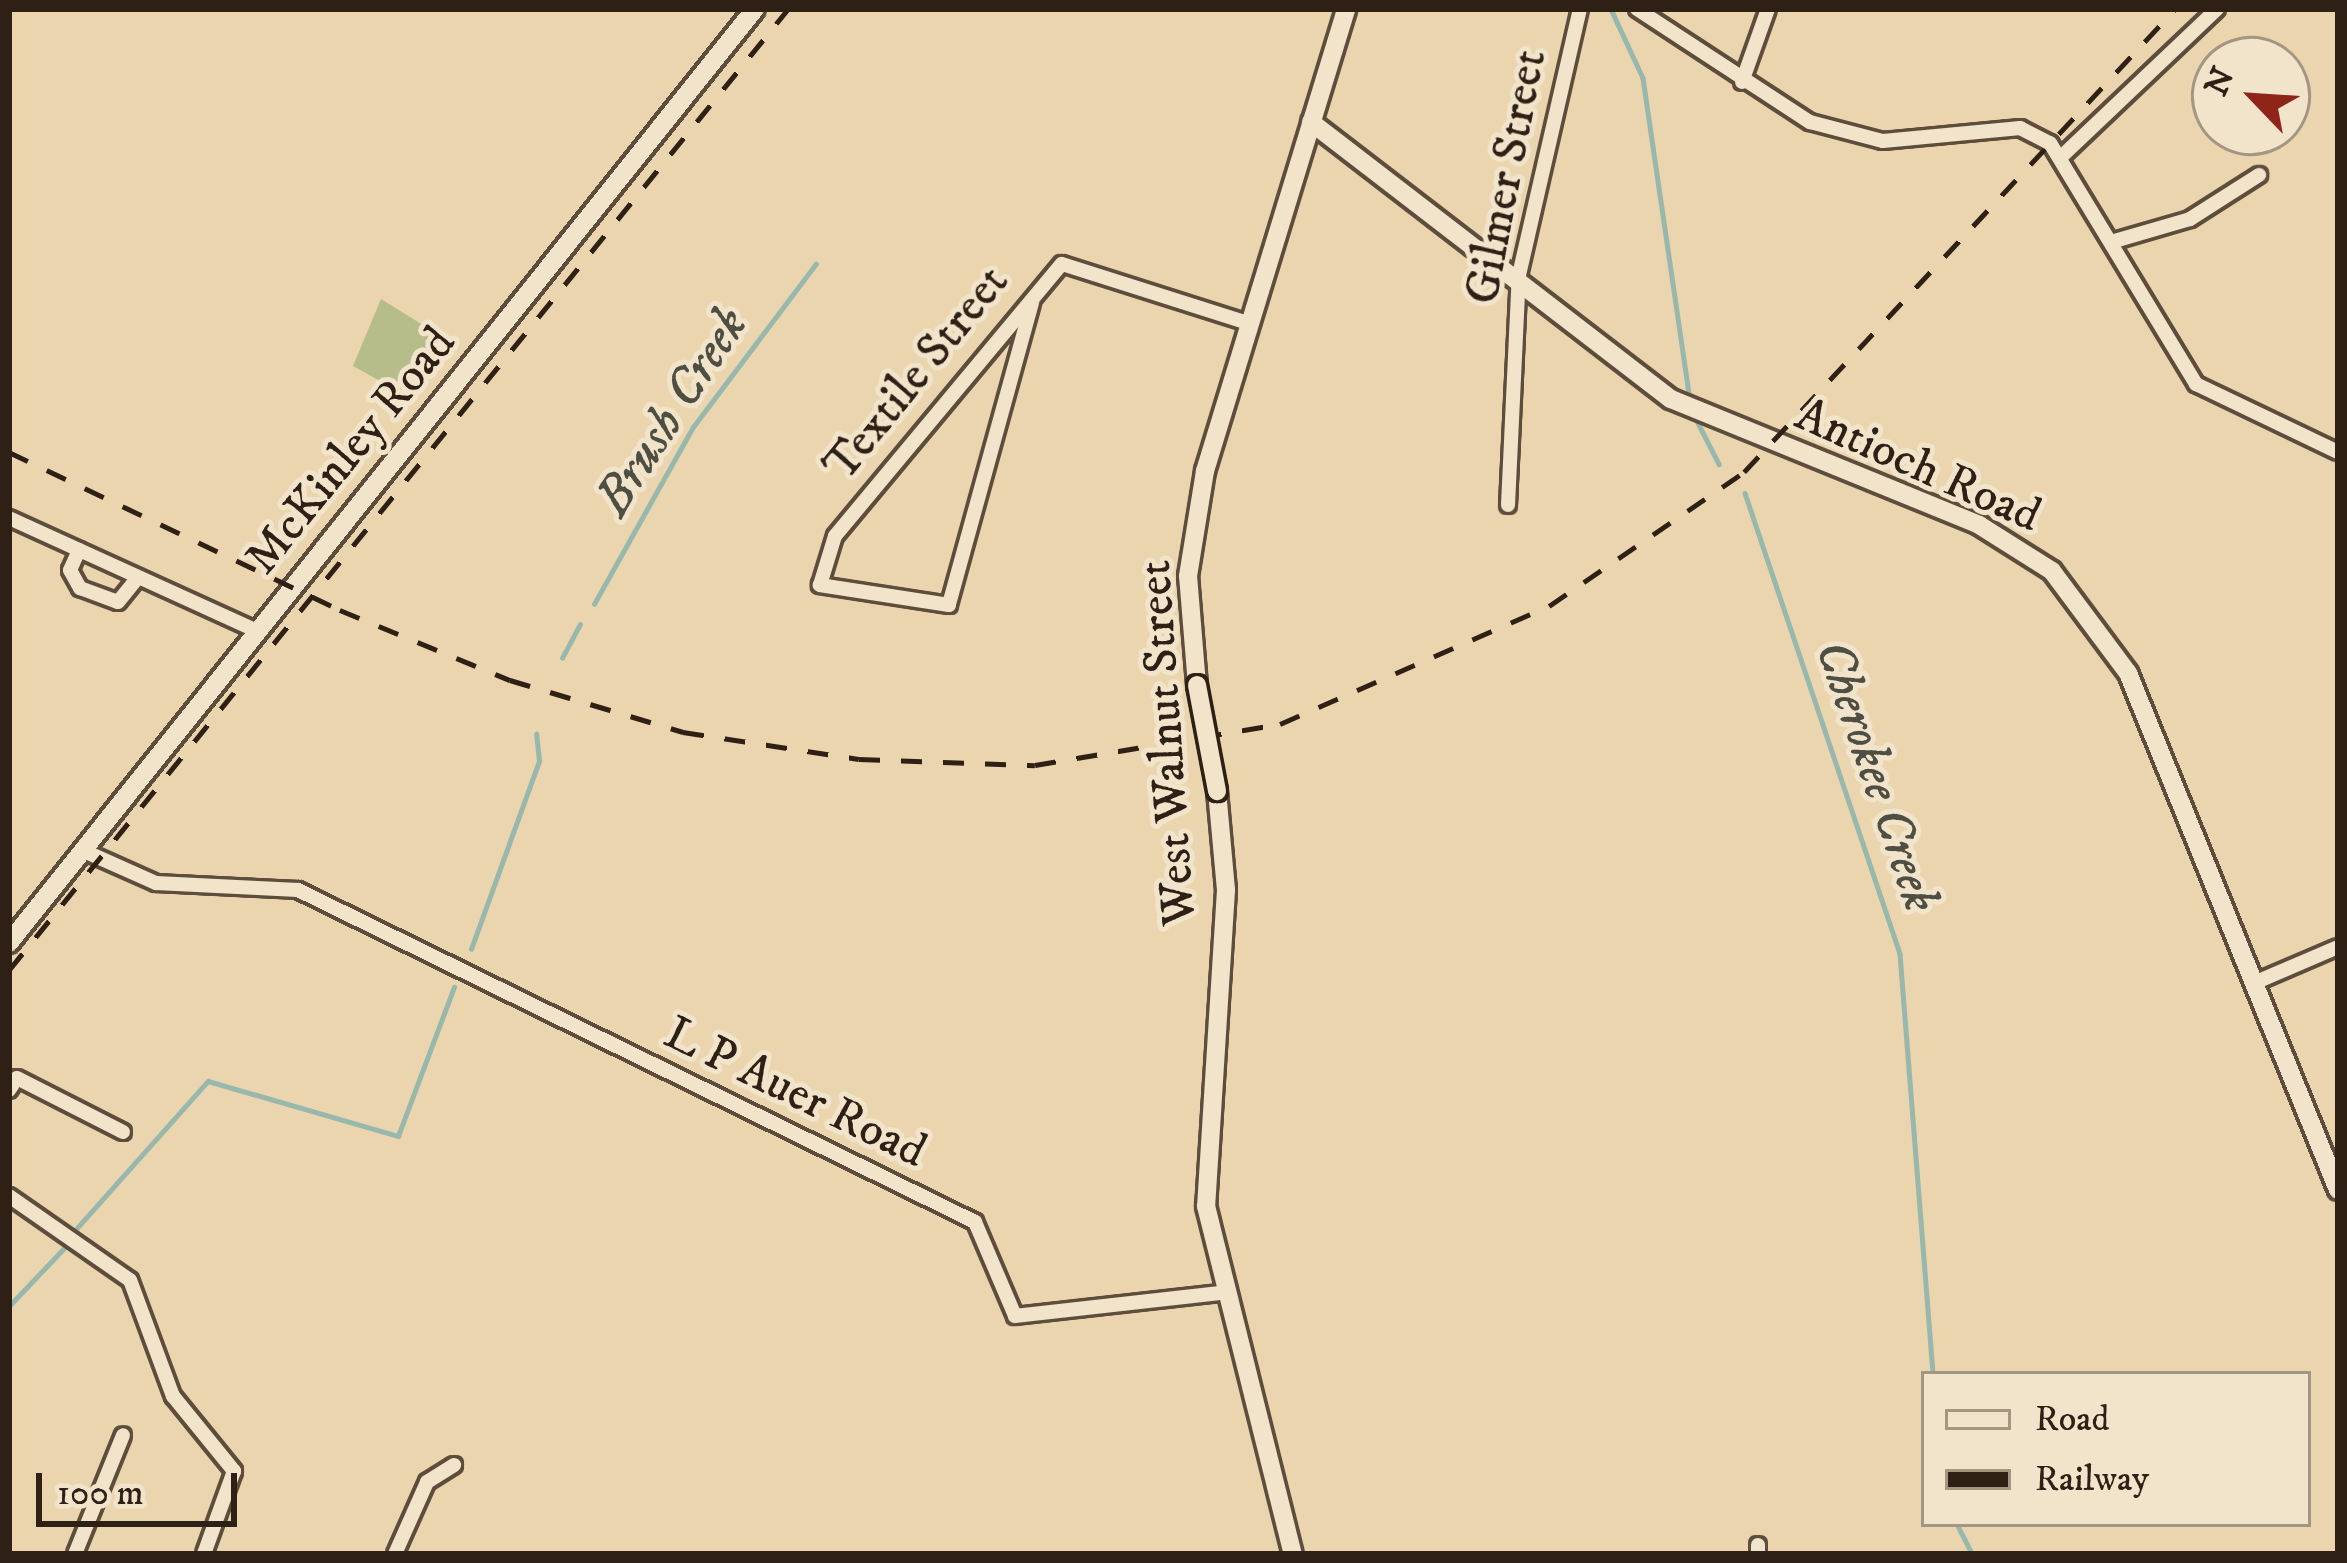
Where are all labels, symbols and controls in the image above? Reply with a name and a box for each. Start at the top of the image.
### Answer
north arrow [2191,36,2311,156]
street label: Gilmer Street [1454,45,1560,309]
text: N [2196,61,2245,103]
street label: Textile Street [813,255,1021,493]
water label: Brush Creek [583,297,761,527]
street label: McKinley Road [234,316,468,586]
street label: Antioch Road [1787,386,2049,546]
street label: West Walnut Street [1126,558,1210,928]
water label: Cherokee Creek [1801,632,1951,920]
street label: L P Auer Road [655,1005,935,1181]
legend [1921,1371,2311,1527]
text: Road [2035,1397,2110,1442]
scale bar [42,1449,243,1523]
text: Railway [2035,1457,2149,1502]
text: 100 m [57,1471,144,1516]

